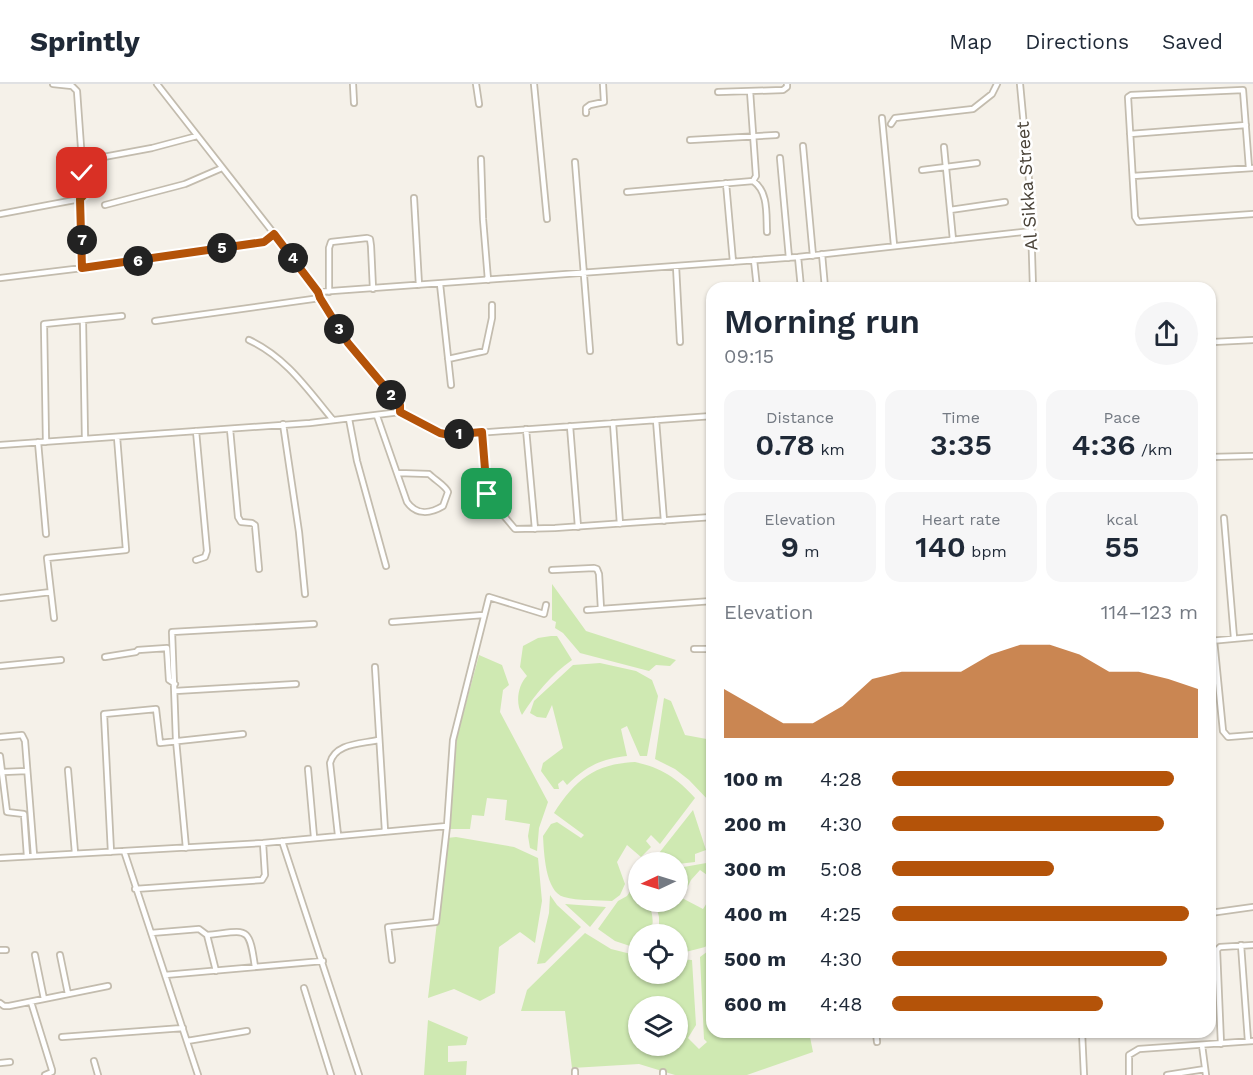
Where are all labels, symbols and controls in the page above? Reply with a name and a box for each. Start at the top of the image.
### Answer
text: Sprintly [30,25,140,58]
text: Map [949,29,992,54]
text: Directions [1025,29,1129,54]
text: Saved [1162,29,1223,54]
street label: Al Sikka Street [1011,120,1041,251]
pin [56,147,107,198]
icon: check [65,156,98,189]
pin: 7 [67,225,97,255]
text: 7 [77,230,87,249]
pin: 5 [207,233,237,263]
text: 5 [217,238,227,257]
pin: 4 [278,243,308,273]
pin: 6 [123,246,153,276]
text: 4 [288,248,298,267]
text: 6 [133,251,143,270]
text: Morning run [724,302,920,341]
button: share [1135,302,1198,365]
pin: 3 [324,314,354,344]
text: 3 [334,319,344,338]
text: 09:15 [724,344,774,368]
pin: 2 [376,380,406,410]
text: 2 [386,385,396,404]
text: Distance [766,408,834,427]
text: Time [942,408,980,427]
text: Pace [1103,408,1141,427]
pin: 1 [444,419,474,449]
text: 1 [456,424,462,443]
text: 0.78 [755,427,815,462]
text: 3:35 [930,427,992,462]
text: 4:36 [1072,427,1136,462]
text: km [815,440,845,459]
text: /km [1136,440,1172,459]
pin [461,468,512,519]
icon: arrive [470,477,503,510]
text: Elevation [764,510,836,529]
text: Heart rate [921,510,1001,529]
text: kcal [1106,510,1138,529]
text: 9 [780,529,799,564]
text: 140 [915,529,966,564]
text: 55 [1105,529,1139,564]
text: m [799,542,820,561]
text: bpm [966,542,1007,561]
text: Elevation [724,600,813,624]
text: 114–123 m [1101,600,1198,624]
text: 100 m [724,767,783,791]
text: 4:28 [820,767,862,791]
text: 200 m [724,812,786,836]
text: 4:30 [820,812,862,836]
north arrow [628,852,688,912]
map controls [628,852,688,1056]
text: 300 m [724,857,786,881]
text: 5:08 [820,857,862,881]
text: 400 m [724,902,787,926]
text: 4:25 [820,902,861,926]
button: locate [628,924,688,984]
text: 500 m [724,947,786,971]
text: 4:30 [820,947,862,971]
text: 600 m [724,992,787,1016]
text: 4:48 [820,992,863,1016]
button: layers [628,996,688,1056]

